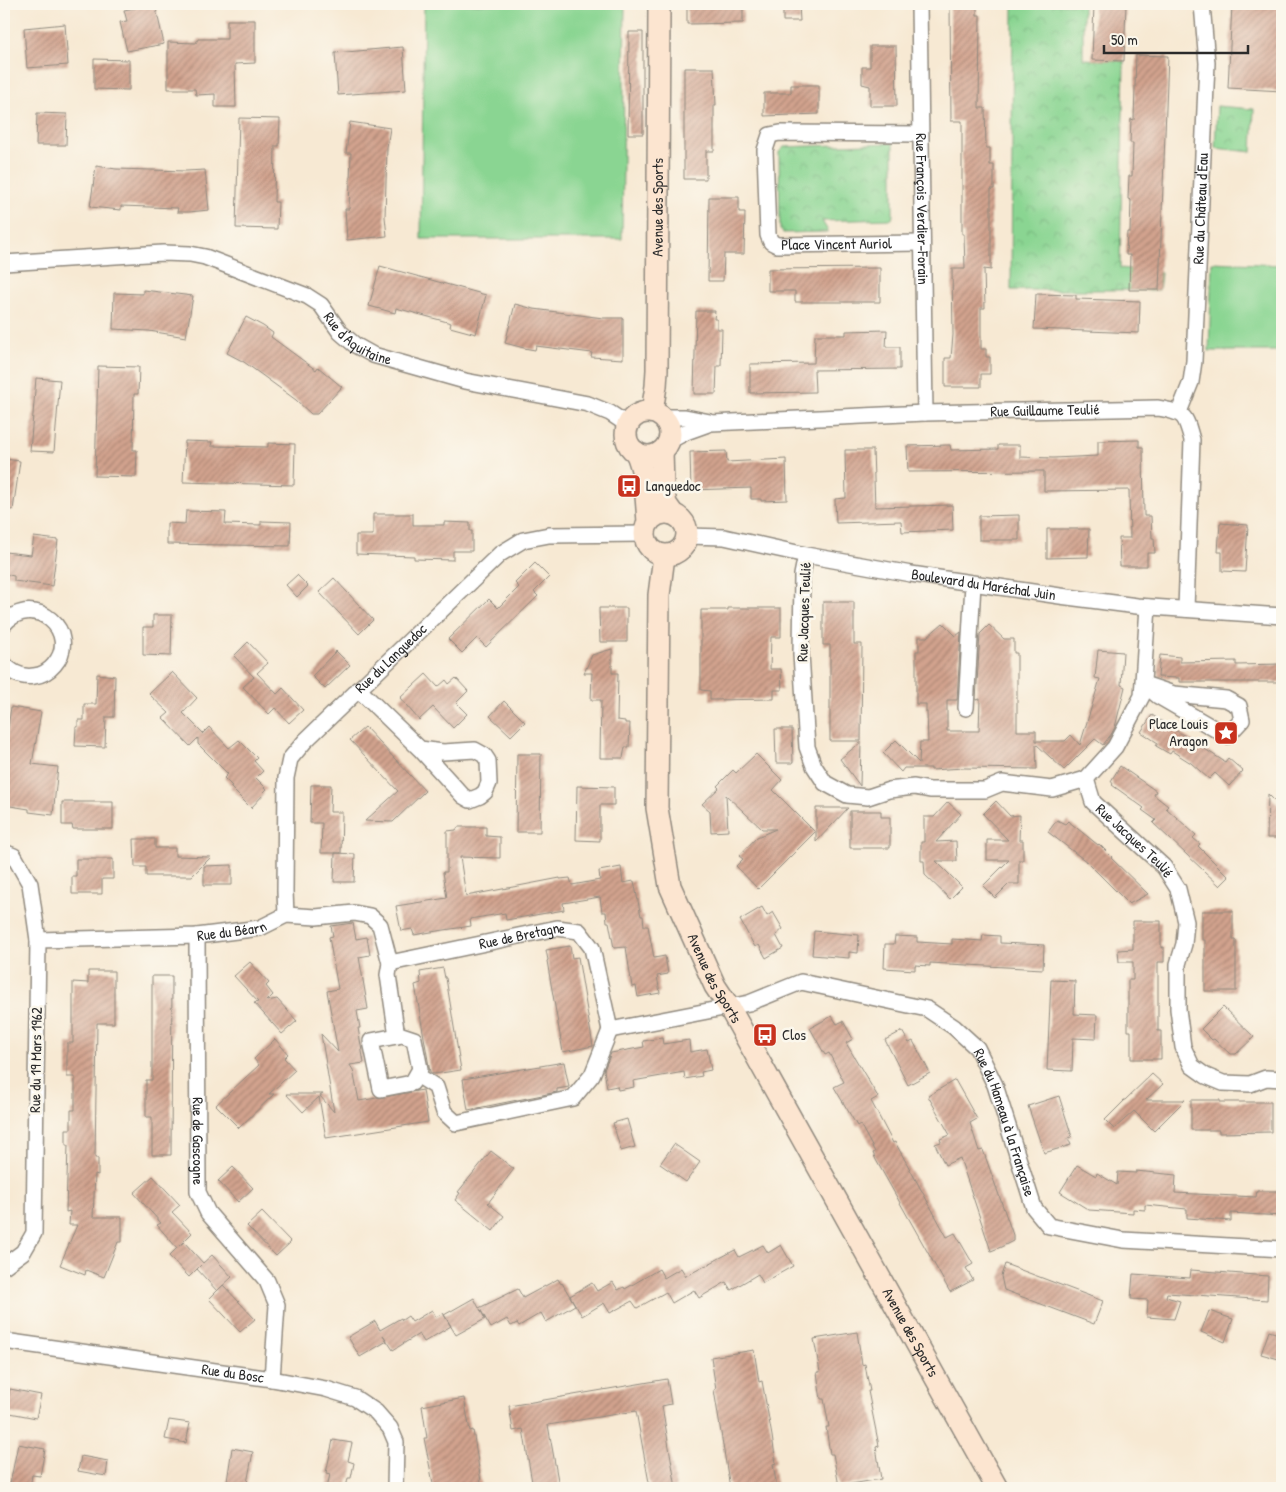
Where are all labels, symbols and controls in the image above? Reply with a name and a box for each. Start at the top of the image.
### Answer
scale bar [1104,22,1247,54]
text: 50 m [1111,29,1138,50]
street label: Rue François Verdier-Forain [911,133,934,285]
street label: Rue du Château d'Eau [1187,153,1213,265]
street label: Avenue des Sports [647,158,668,257]
street label: Place Vincent Auriol [781,232,892,255]
street label: Rue d'Aquitaine [319,307,394,370]
street label: Rue Guillaume Teulié [990,398,1100,422]
bus stop icon: Languedoc [616,473,642,499]
place label: Languedoc [646,475,701,496]
street label: Rue Jacques Teulié [791,562,816,662]
street label: Boulevard du Maréchal Juin [910,563,1057,605]
street label: Rue du Languedoc [350,619,431,698]
place label: Place Louis Aragon [1149,713,1208,751]
place icon: Place Louis Aragon [1213,720,1239,746]
street label: Rue Jacques Teulié [1091,799,1179,881]
street label: Rue du Béarn [196,915,270,946]
street label: Rue de Bretagne [477,917,567,954]
street label: Avenue des Sports [683,930,747,1027]
street label: Rue du 19 Mars 1962 [24,1007,47,1113]
bus stop icon: Clos [752,1022,778,1048]
place label: Clos [782,1024,806,1045]
street label: Rue du Hameau à la Française [969,1045,1041,1199]
street label: Rue de Gascogne [188,1097,209,1185]
street label: Avenue des Sports [878,1284,944,1381]
street label: Rue du Bosc [200,1358,266,1388]

